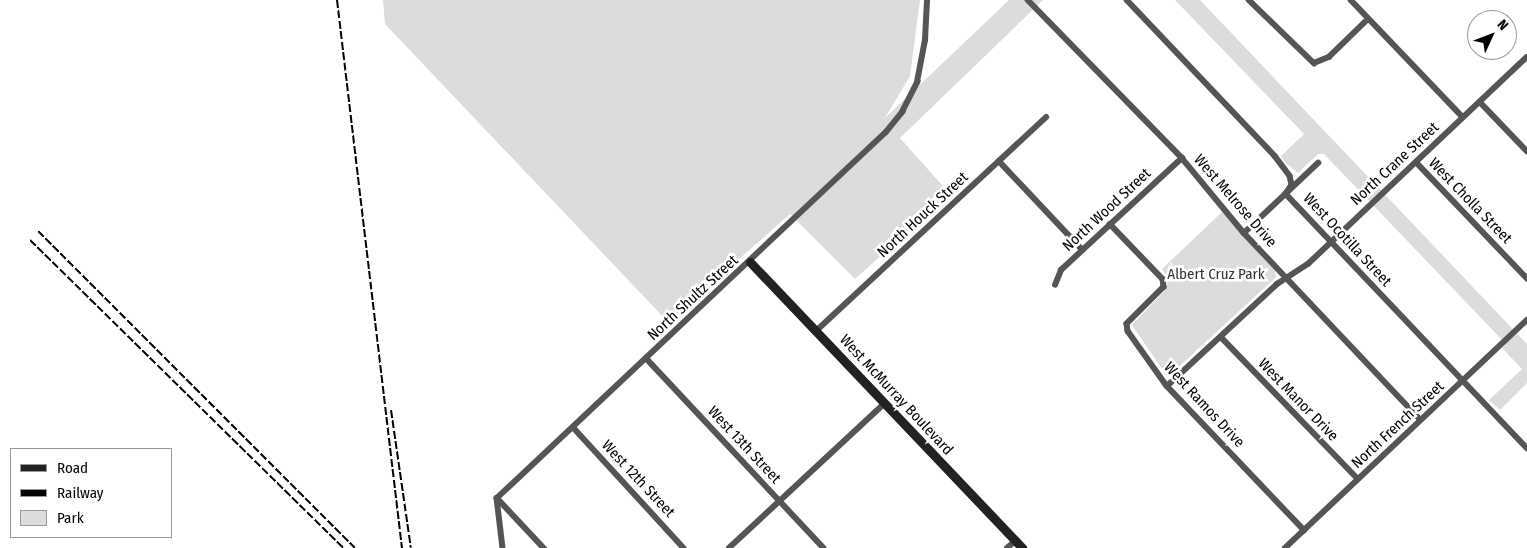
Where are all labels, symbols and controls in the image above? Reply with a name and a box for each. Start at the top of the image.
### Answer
north arrow [1467,10,1517,60]
text: N [1494,16,1512,34]
street label: North Crane Street [1347,119,1443,209]
street label: West Melrose Drive [1190,151,1280,251]
street label: West Cholla Street [1425,154,1515,248]
street label: North Wood Street [1059,165,1155,255]
street label: North Houck Street [874,168,972,262]
street label: West Ocotilla Street [1299,190,1395,290]
street label: North Shultz Street [644,252,742,344]
park label: Albert Cruz Park [1167,266,1265,284]
street label: West McMurray Boulevard [836,331,956,459]
street label: West Manor Drive [1254,355,1342,445]
street label: West Ramos Drive [1160,359,1248,451]
street label: North French Street [1348,378,1448,472]
street label: West 13th Street [704,403,784,487]
street label: West 12th Street [598,437,678,521]
legend [10,448,172,538]
text: Road [57,459,88,477]
text: Railway [57,484,104,502]
text: Park [57,509,84,527]

